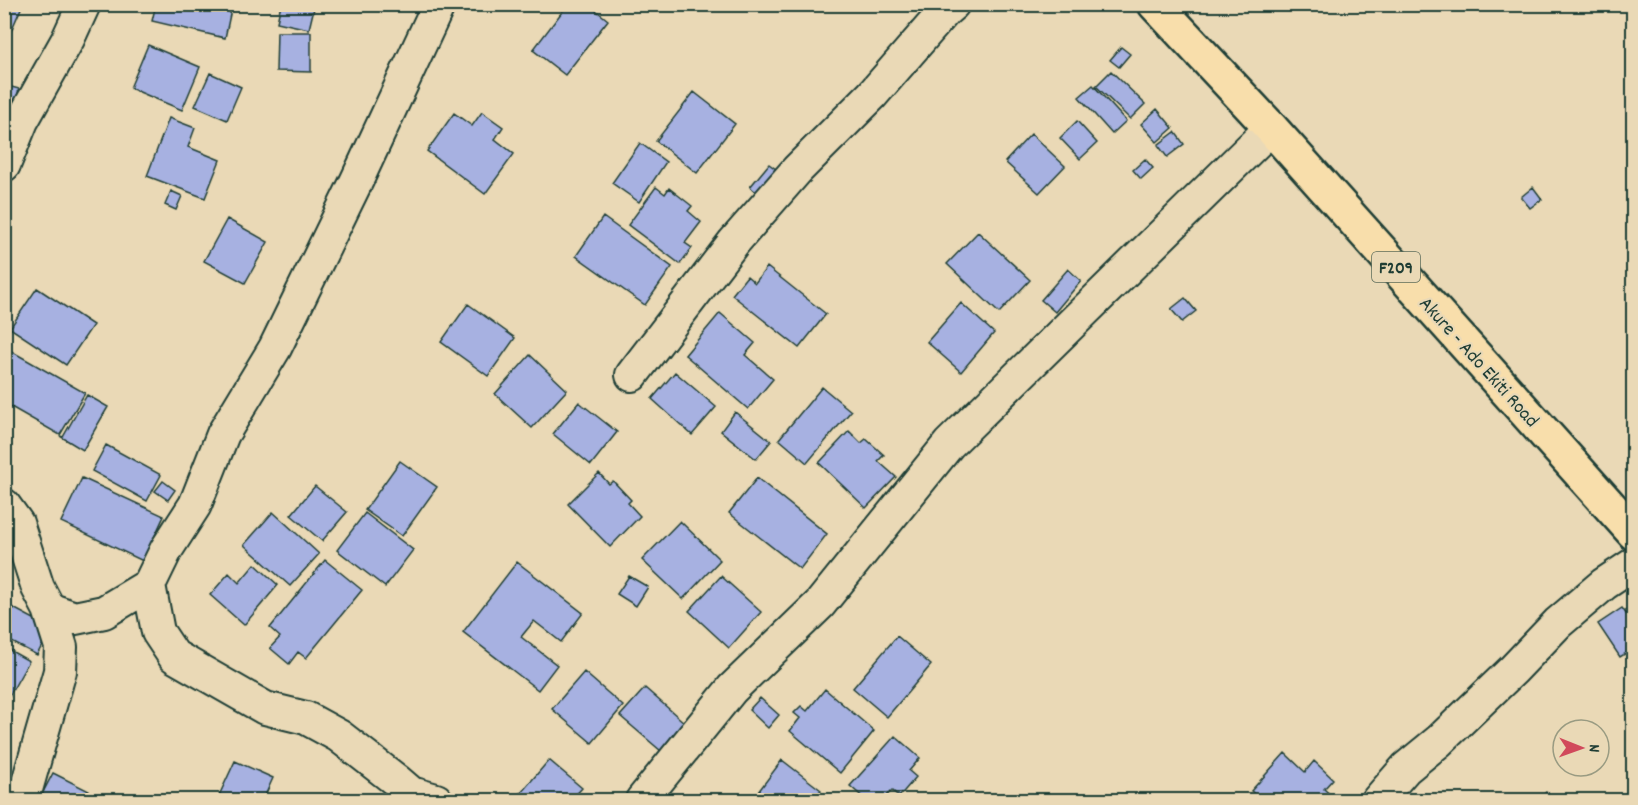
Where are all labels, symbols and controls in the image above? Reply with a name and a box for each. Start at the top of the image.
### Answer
road number: F209 [1372,252,1420,282]
street label: Akure - Ado Ekiti Road [1411,291,1544,435]
north arrow [1551,718,1611,778]
text: N [1582,744,1605,752]

